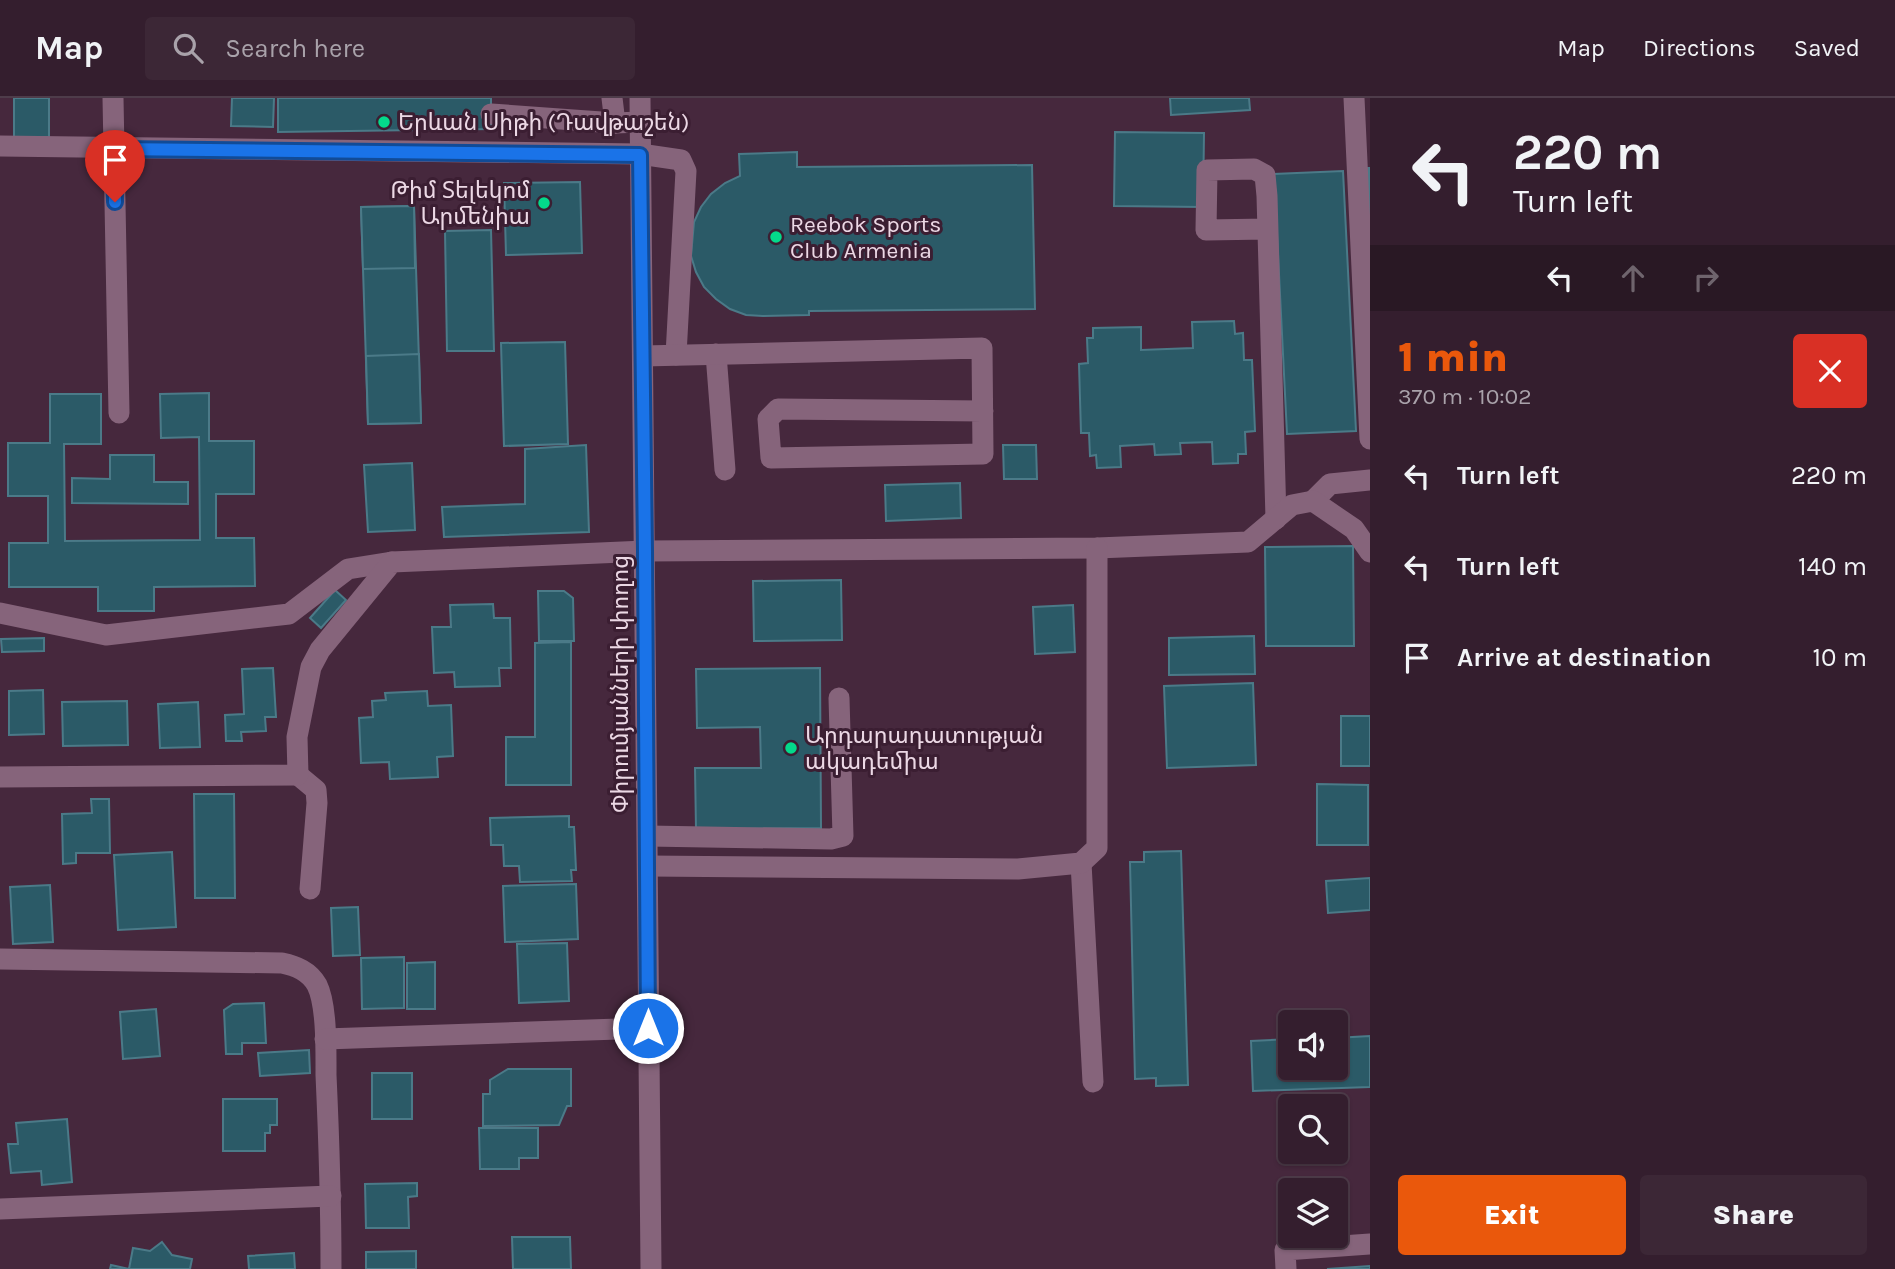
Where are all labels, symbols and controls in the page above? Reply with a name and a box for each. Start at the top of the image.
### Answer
search box [145,17,635,80]
text: Map [35,29,103,67]
icon: search [169,29,207,67]
text: Search here [225,33,365,64]
text: Map [1557,34,1605,62]
text: Directions [1643,34,1756,62]
text: Saved [1794,34,1860,62]
place label: Երևան Սիթի (Դավթաշեն) [398,109,689,136]
marker: Երևան Սիթի (Դավթաշեն) [376,114,392,130]
text: 220 m [1513,124,1662,181]
icon: left [1398,126,1489,217]
pin [85,130,145,202]
icon: arrive [96,141,134,179]
place label: Թիմ Տելեկոմ Արմենիա [390,177,530,230]
text: Turn left [1513,183,1633,220]
marker: Թիմ Տելեկոմ Արմենիա [536,195,552,211]
place label: Reebok Sports Club Armenia [790,211,941,264]
marker: Reebok Sports Club Armenia [768,229,784,245]
icon: left [1541,259,1579,297]
icon: ahead [1614,259,1652,297]
icon: right [1687,259,1725,297]
text: 1 min [1398,332,1508,382]
button: close [1793,334,1867,408]
text: 370 m · 10:02 [1398,383,1532,410]
icon: left [1398,457,1436,495]
text: Turn left [1457,460,1559,491]
text: 220 m [1791,460,1867,491]
icon: left [1398,548,1436,586]
text: Turn left [1457,551,1559,582]
text: 140 m [1798,551,1867,582]
street label: Փիրումյանների փողոց [607,555,634,813]
icon: arrive [1398,639,1436,677]
text: Arrive at destination [1457,642,1711,673]
text: 10 m [1812,642,1867,673]
place label: Արդարադատության ակադեմիա [805,722,1043,775]
marker: Արդարադատության ակադեմիա [783,740,799,756]
position arrow [611,991,685,1065]
map controls [1278,1010,1348,1248]
button: sound [1278,1010,1348,1080]
button: search [1278,1094,1348,1164]
button: Exit [1398,1175,1626,1255]
button: Share [1640,1175,1867,1255]
button: layers [1278,1178,1348,1248]

